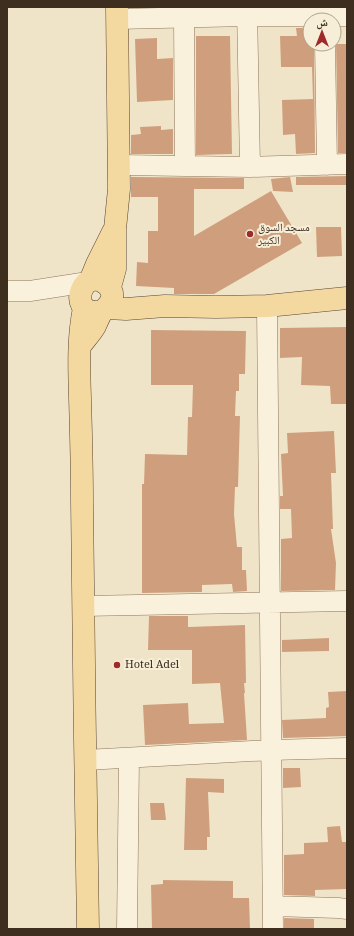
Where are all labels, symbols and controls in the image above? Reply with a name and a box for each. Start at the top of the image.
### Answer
north arrow [302,12,342,52]
text: ش [316,14,328,33]
place label: مسجد السوق الكبير [257,219,310,251]
marker: مسجد السوق الكبير [245,229,255,239]
place label: Hotel Adel [125,656,180,675]
marker: Hotel Adel [112,660,122,670]

